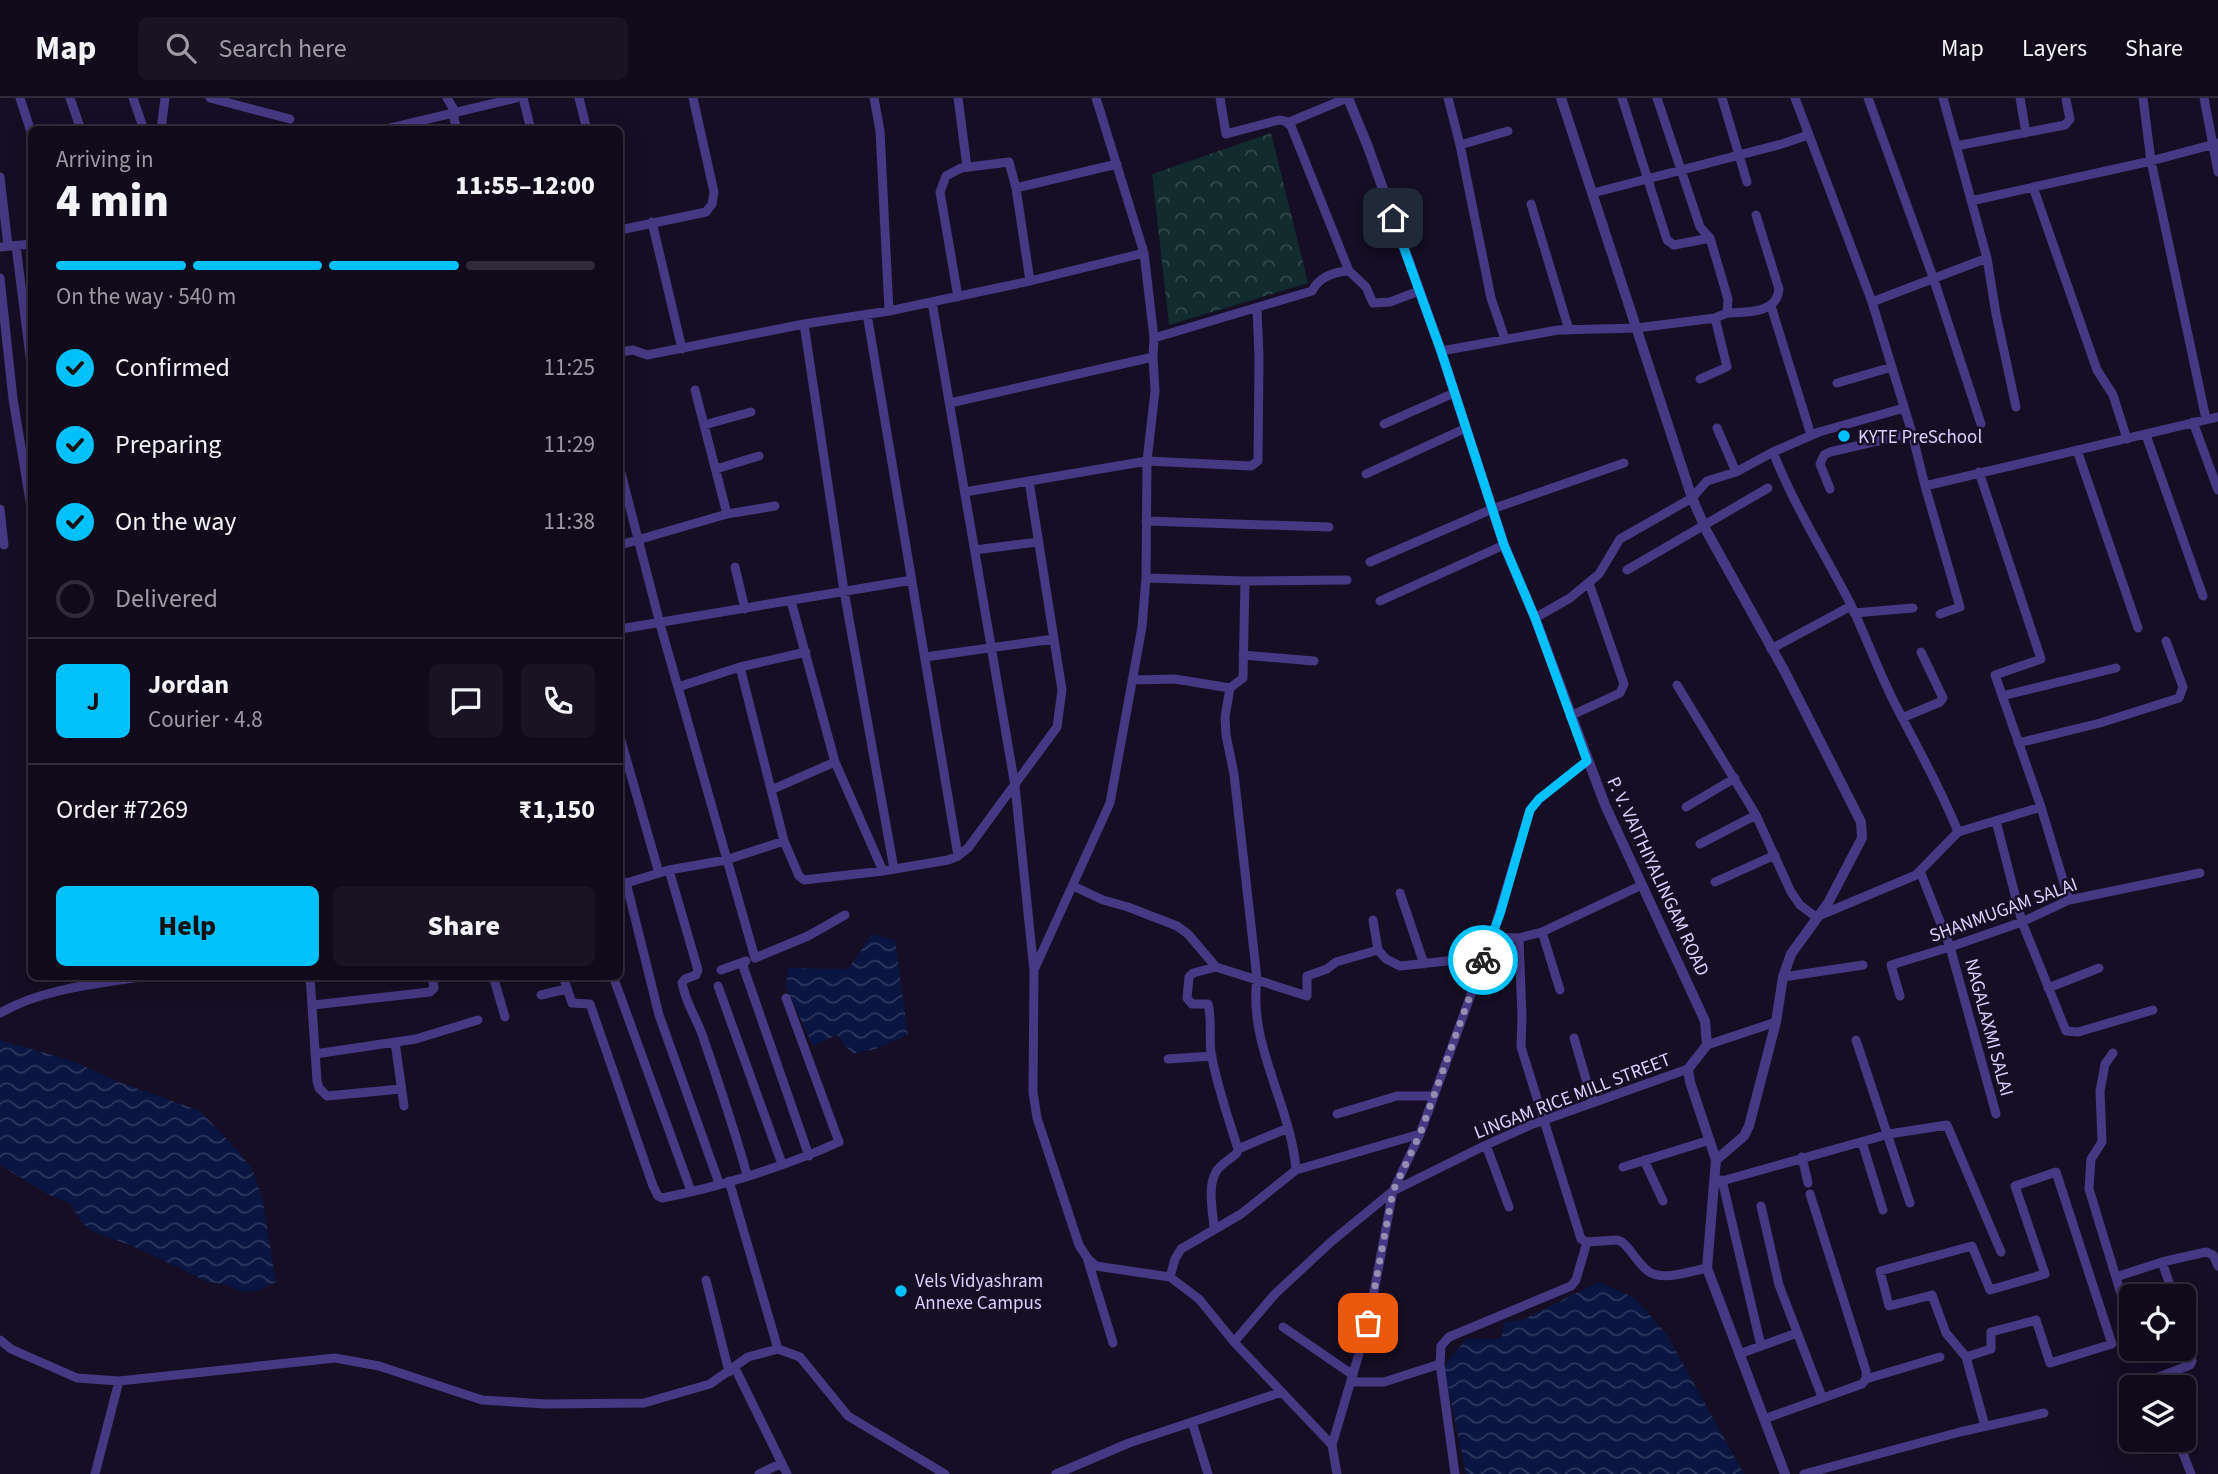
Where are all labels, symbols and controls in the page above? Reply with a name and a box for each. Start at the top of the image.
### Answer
search box [138,17,628,80]
text: Map [35,25,96,72]
icon: search [162,29,200,67]
text: Search here [218,30,347,67]
text: Map [1941,31,1984,66]
text: Layers [2022,31,2087,66]
text: Share [2125,31,2183,66]
text: Arriving in [56,143,154,176]
text: 11:55–12:00 [455,167,595,204]
text: 4 min [56,169,169,234]
pin [1363,188,1423,248]
icon: home [1374,199,1412,237]
text: On the way · 540 m [56,280,236,313]
icon: check [56,349,94,387]
text: Confirmed [115,349,230,386]
text: 11:25 [544,351,595,384]
place label: KYTE PreSchool [1858,424,1982,451]
icon: check [56,426,94,464]
text: Preparing [115,426,221,463]
text: 11:29 [544,428,595,461]
marker: KYTE PreSchool [1836,428,1852,444]
icon: check [56,503,94,541]
text: On the way [115,503,236,540]
text: 11:38 [544,505,595,538]
text: Delivered [115,580,218,617]
button: chat [429,664,503,738]
button: phone [521,664,595,738]
text: Jordan [148,666,229,703]
text: J [86,683,100,720]
text: Courier · 4.8 [148,703,263,736]
street label: P. V. VAITHIYALINGAM ROAD [1600,773,1716,981]
text: Order #7269 [56,791,188,828]
text: ₹1,150 [519,791,595,828]
street label: SHANMUGAM SALAI [1926,871,2081,950]
button: Help [56,886,319,966]
button: Share [333,886,595,966]
courier [1448,925,1518,995]
icon: bike [1464,941,1502,979]
street label: NAGALAXMI SALAI [1957,956,2020,1099]
street label: LINGAM RICE MILL STREET [1470,1046,1675,1146]
place label: Vels Vidyashram Annexe Campus [915,1268,1043,1317]
marker: Vels Vidyashram Annexe Campus [893,1283,909,1299]
map controls [2119,1284,2196,1452]
button: locate [2119,1284,2196,1361]
pin [1338,1293,1398,1353]
icon: bag [1349,1304,1387,1342]
button: layers [2119,1375,2196,1452]

